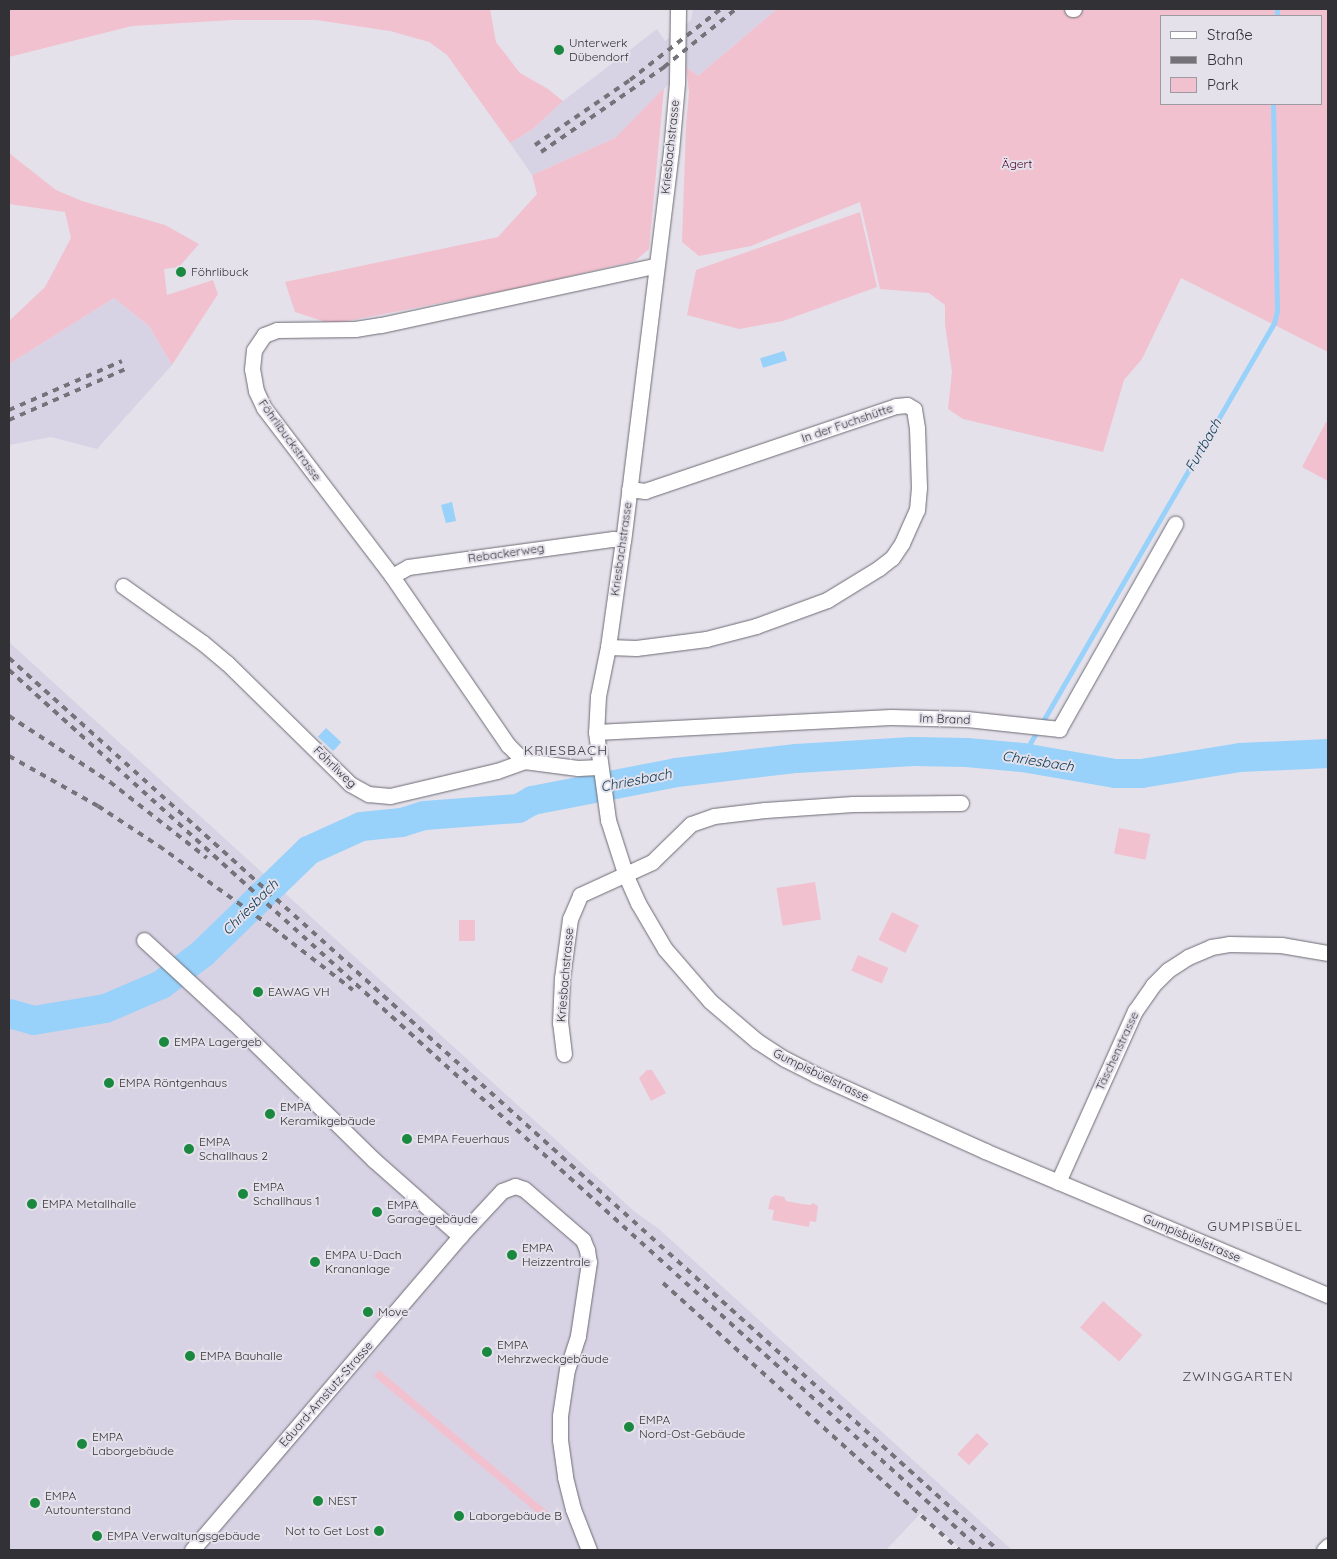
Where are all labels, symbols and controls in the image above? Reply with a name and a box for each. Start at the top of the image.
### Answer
legend [1160,15,1322,105]
text: Straße [1207,25,1253,44]
place label: Unterwerk Dübendorf [569,36,629,64]
marker: Unterwerk Dübendorf [553,44,565,56]
text: Bahn [1207,50,1243,69]
text: Park [1207,75,1239,94]
street label: Kriesbachstrasse [658,99,682,195]
park label: Ägert [1002,157,1032,171]
place label: Föhrlibuck [191,265,249,279]
marker: Föhrlibuck [175,266,187,278]
street label: Föhrlibuckstrasse [256,397,324,483]
street label: In der Fuchshütte [799,401,895,445]
water label: Furtbach [1181,416,1225,474]
street label: Kriesbachstrasse [607,501,635,597]
street label: Rebackerweg [467,541,545,565]
street label: Im Brand [919,711,971,727]
district label: KRIESBACH [523,742,609,758]
street label: Föhrliweg [311,743,359,791]
water label: Chriesbach [1001,747,1075,775]
water label: Chriesbach [599,765,673,795]
water label: Chriesbach [219,876,281,938]
street label: Kriesbachstrasse [554,927,576,1023]
place label: EAWAG VH [268,985,330,999]
marker: EAWAG VH [252,986,264,998]
street label: Täschenstrasse [1092,1009,1142,1093]
place label: EMPA Lagergeb [174,1035,262,1049]
marker: EMPA Lagergeb [158,1036,170,1048]
street label: Gumpisbüelstrasse [771,1046,871,1104]
place label: EMPA Röntgenhaus [119,1076,227,1090]
marker: EMPA Röntgenhaus [103,1077,115,1089]
place label: EMPA Keramikgebäude [280,1100,376,1128]
marker: EMPA Keramikgebäude [264,1108,276,1120]
place label: EMPA Feuerhaus [417,1132,509,1146]
marker: EMPA Feuerhaus [401,1133,413,1145]
place label: EMPA Schallhaus 2 [199,1135,268,1163]
marker: EMPA Schallhaus 2 [183,1143,195,1155]
place label: EMPA Schallhaus 1 [253,1180,320,1208]
marker: EMPA Schallhaus 1 [237,1188,249,1200]
place label: EMPA Metallhalle [42,1197,136,1211]
marker: EMPA Metallhalle [26,1198,38,1210]
place label: EMPA Garagegebäude [387,1198,478,1226]
marker: EMPA Garagegebäude [371,1206,383,1218]
street label: Gumpisbüelstrasse [1141,1211,1243,1265]
district label: GUMPISBÜEL [1206,1218,1304,1234]
place label: EMPA Heizzentrale [522,1241,590,1269]
place label: EMPA U-Dach Krananlage [325,1248,402,1276]
marker: EMPA Heizzentrale [506,1249,518,1261]
marker: EMPA U-Dach Krananlage [309,1256,321,1268]
place label: Move [378,1305,408,1319]
marker: Move [362,1306,374,1318]
street label: Eduard-Amstutz-Strasse [276,1338,376,1450]
place label: EMPA Mehrzweckgebäude [497,1338,609,1366]
marker: EMPA Mehrzweckgebäude [481,1346,493,1358]
place label: EMPA Bauhalle [200,1349,283,1363]
marker: EMPA Bauhalle [184,1350,196,1362]
district label: ZWINGGARTEN [1181,1368,1295,1384]
place label: EMPA Nord-Ost-Gebäude [639,1413,745,1441]
marker: EMPA Nord-Ost-Gebäude [623,1421,635,1433]
place label: EMPA Laborgebäude [92,1430,174,1458]
marker: EMPA Laborgebäude [76,1438,88,1450]
place label: EMPA Autounterstand [45,1489,131,1517]
place label: NEST [328,1494,358,1508]
marker: NEST [312,1495,324,1507]
marker: EMPA Autounterstand [29,1497,41,1509]
place label: Laborgebäude B [469,1509,562,1523]
marker: Laborgebäude B [453,1510,465,1522]
place label: Not to Get Lost [285,1524,369,1538]
marker: Not to Get Lost [373,1525,385,1537]
place label: EMPA Verwaltungsgebäude [107,1529,260,1543]
marker: EMPA Verwaltungsgebäude [91,1530,103,1542]

